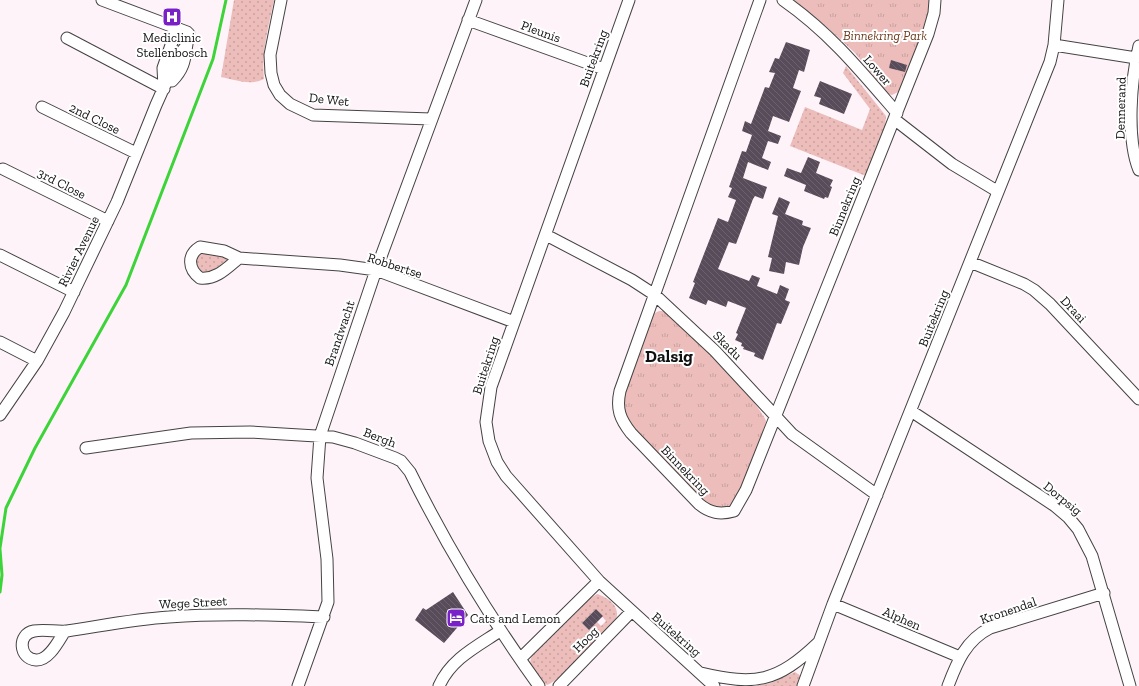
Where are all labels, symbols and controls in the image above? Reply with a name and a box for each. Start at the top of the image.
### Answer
hospital icon: Mediclinic Stellenbosch [161,6,183,28]
street label: Pleunis [519,17,563,46]
street label: Buitekring [576,27,611,89]
park label: Binnekring Park [843,28,927,43]
place label: Mediclinic Stellenbosch [137,30,208,60]
street label: Lower [860,52,895,88]
street label: Dennerand [1112,77,1129,139]
street label: De Wet [308,90,350,109]
street label: 2nd Close [67,100,123,137]
street label: 3rd Close [35,165,88,202]
street label: Binnekring [826,174,863,238]
street label: Rivier Avenue [55,213,102,289]
street label: Robbertse [366,250,424,281]
street label: Buitekring [915,287,952,349]
street label: Draai [1058,293,1090,326]
street label: Brandwacht [321,298,358,368]
street label: Skadu [710,328,746,363]
street label: Buitekring [469,334,502,396]
district label: Dalsig [645,346,693,366]
street label: Bergh [361,424,399,451]
street label: Binnekring [658,443,713,498]
street label: Dorpsig [1041,478,1085,518]
street label: Wege Street [159,593,228,612]
street label: Kronendal [978,594,1039,627]
street label: Alphen [881,604,924,633]
hotel icon: Cats and Lemon [445,607,467,629]
street label: Buitekring [649,609,704,660]
place label: Cats and Lemon [470,611,561,626]
street label: Hoog [569,623,601,655]

